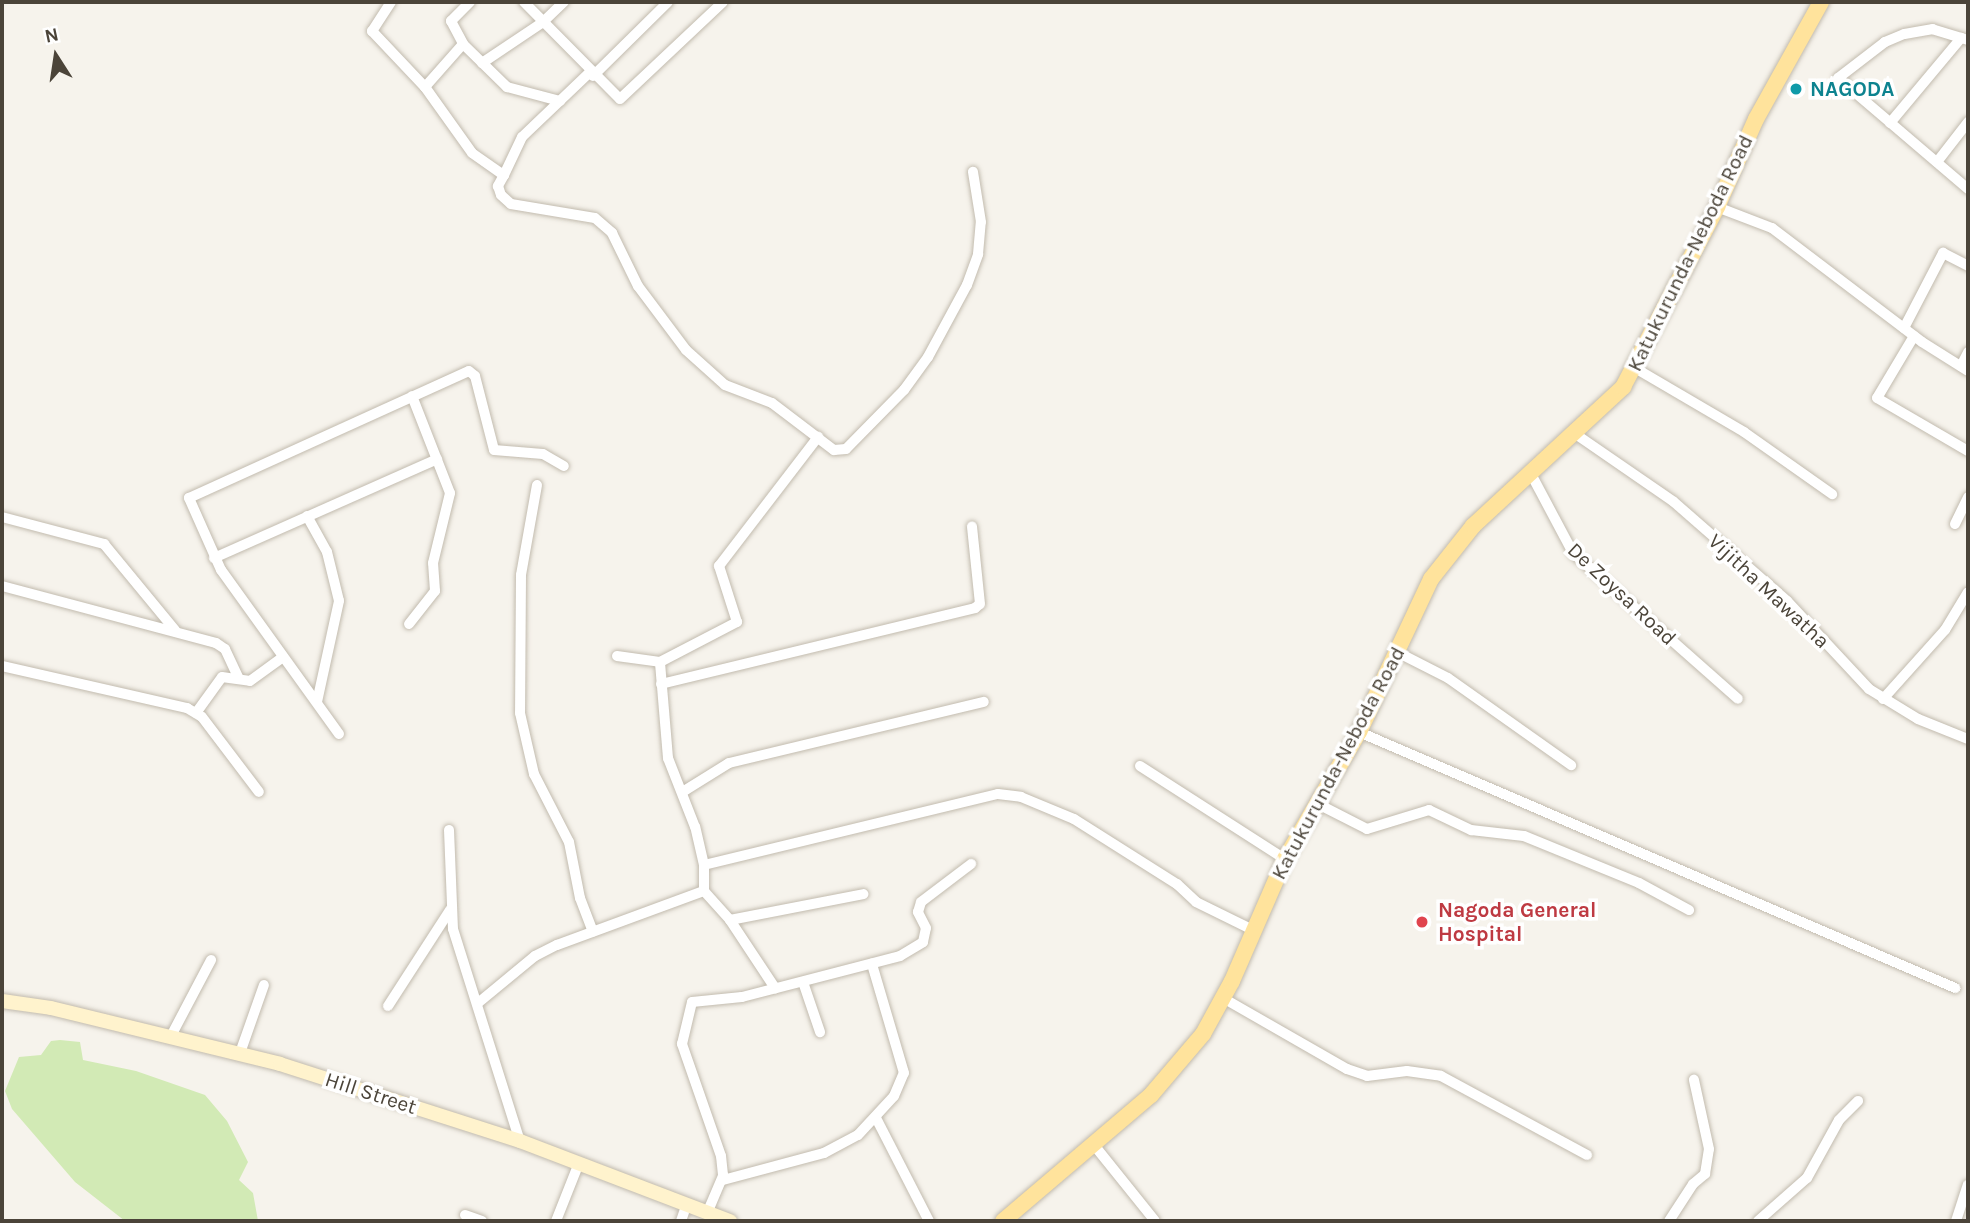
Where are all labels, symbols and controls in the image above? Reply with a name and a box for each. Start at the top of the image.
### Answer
north arrow [21,21,91,91]
text: N [43,23,61,48]
place label: NAGODA [1810,76,1894,102]
marker: NAGODA [1788,81,1804,97]
street label: Katukurunda-Neboda Road [1622,131,1758,375]
street label: Vijitha Mawatha [1703,528,1835,654]
street label: De Zoysa Road [1562,537,1682,651]
street label: Katukurunda-Neboda Road [1266,642,1410,884]
place label: Nagoda General Hospital [1438,897,1596,947]
marker: Nagoda General Hospital [1412,912,1432,932]
street label: Hill Street [322,1066,420,1120]

